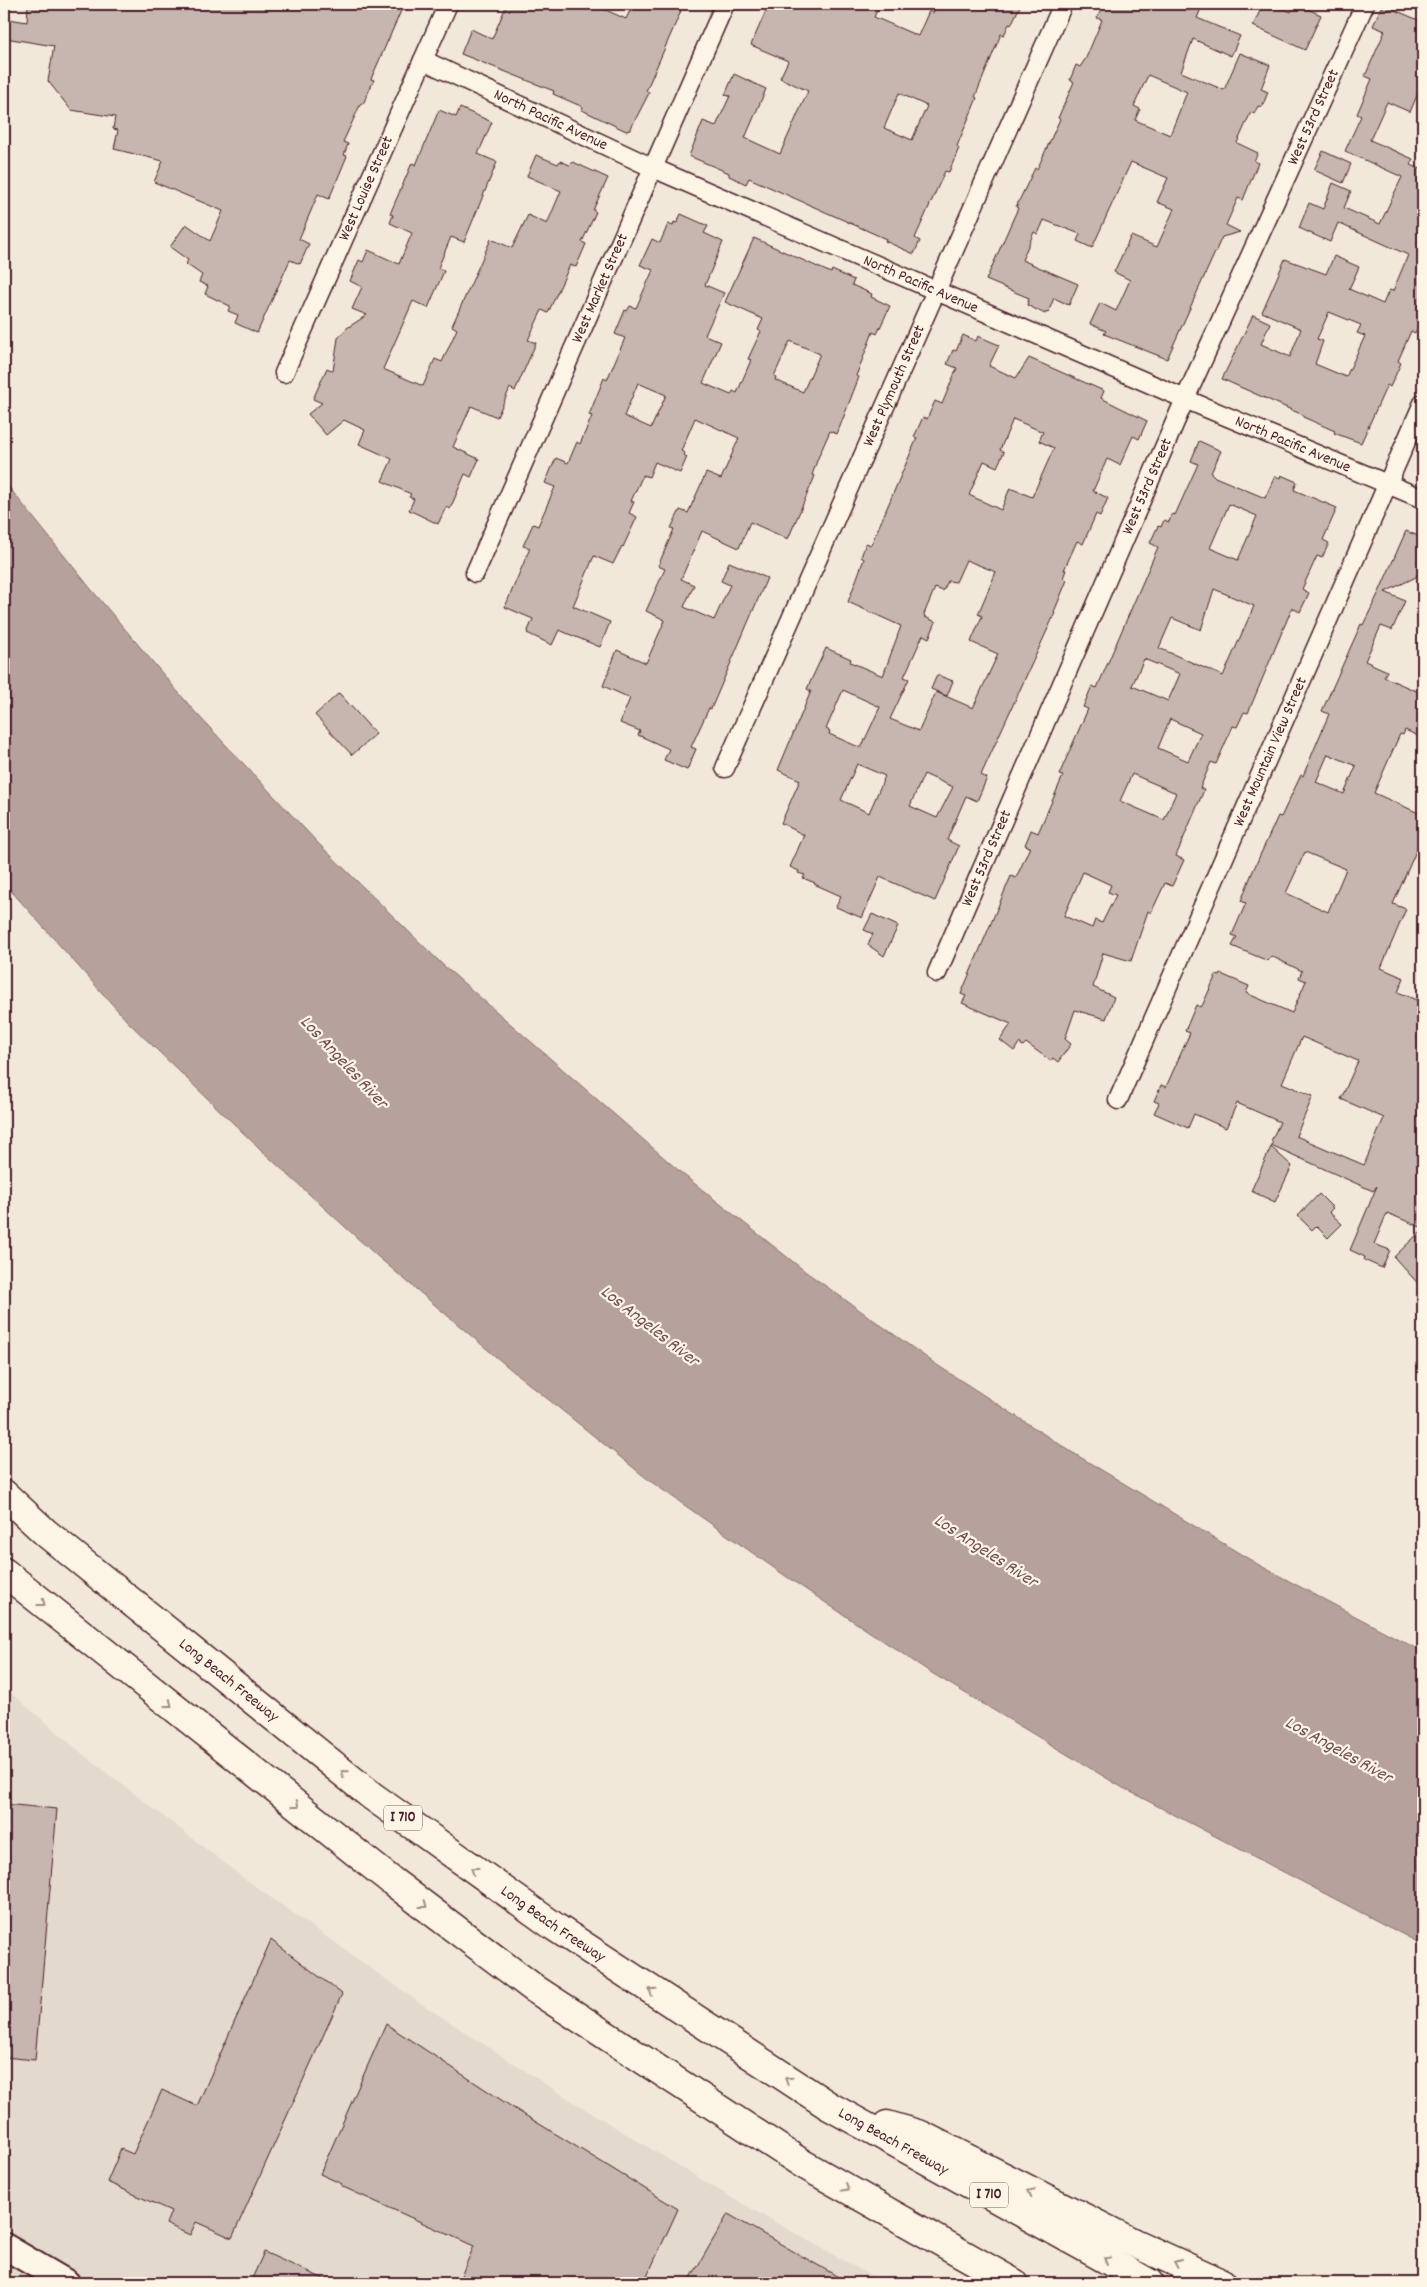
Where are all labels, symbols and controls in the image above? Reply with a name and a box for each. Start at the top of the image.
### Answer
street label: West 53rd Street [1282,65,1345,169]
street label: North Pacific Avenue [490,83,611,157]
street label: West Louise Street [333,132,399,244]
street label: West Market Street [566,230,634,347]
street label: North Pacific Avenue [860,249,982,319]
street label: West Plymouth Street [857,321,931,450]
street label: North Pacific Avenue [1231,410,1354,479]
street label: West 53rd Street [1116,434,1178,538]
street label: West Mountain View Street [1227,673,1313,830]
street label: West 53rd Street [956,806,1018,910]
water label: Los Angeles River [293,1011,394,1117]
water label: Los Angeles River [594,1280,705,1375]
water label: Los Angeles River [928,1509,1044,1596]
one-way arrow [36,1597,45,1605]
street label: Long Beach Freeway [174,1633,284,1728]
one-way arrow [163,1698,172,1706]
water label: Los Angeles River [1280,1711,1398,1792]
one-way arrow [340,1770,349,1779]
one-way arrow [290,1799,300,1808]
road number: I 710 [384,1806,422,1830]
one-way arrow [470,1867,480,1876]
street label: Long Beach Freeway [496,1880,610,1969]
one-way arrow [418,1900,427,1908]
one-way arrow [648,1988,658,1997]
one-way arrow [784,2076,793,2086]
street label: Long Beach Freeway [834,2102,953,2182]
one-way arrow [840,2182,849,2192]
road number: I 710 [970,2182,1008,2208]
one-way arrow [1027,2188,1036,2198]
one-way arrow [1103,2256,1112,2266]
one-way arrow [1173,2259,1182,2269]

